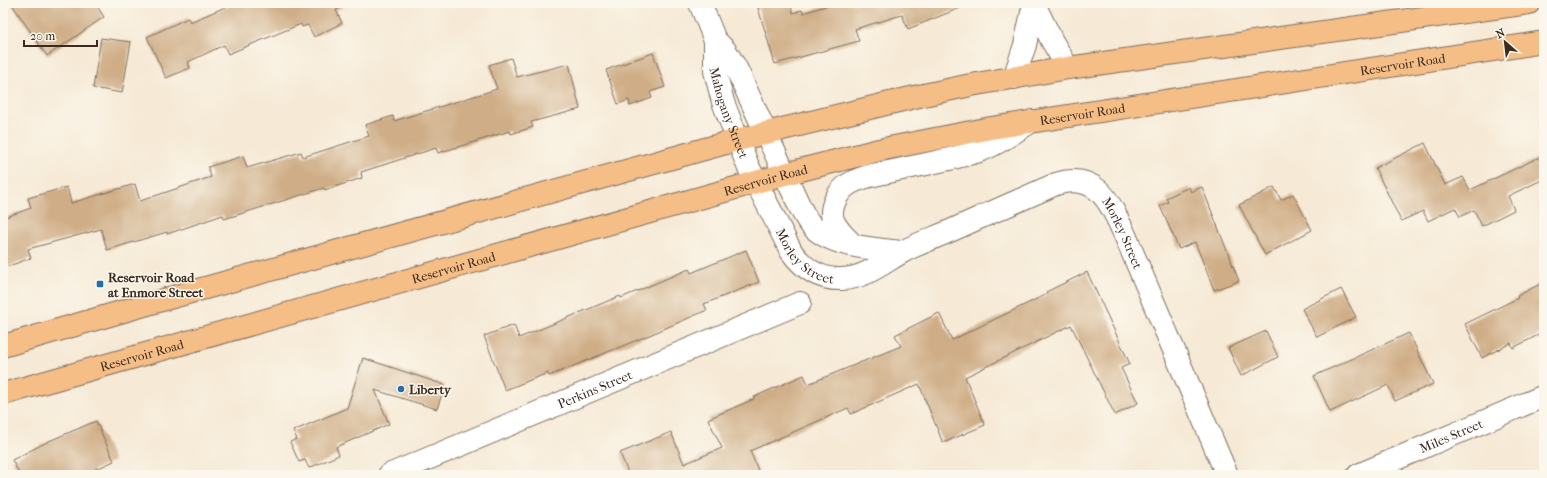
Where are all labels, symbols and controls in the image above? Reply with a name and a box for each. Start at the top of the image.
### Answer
scale bar [24,22,97,48]
north arrow [1485,22,1525,62]
text: N [1494,26,1508,41]
text: 20 m [30,29,55,43]
street label: Reservoir Road [1359,50,1447,79]
street label: Mahogany Street [706,65,751,161]
street label: Reservoir Road [1039,100,1127,128]
street label: Reservoir Road [722,161,810,199]
street label: Morley Street [1099,194,1146,271]
street label: Morley Street [773,226,835,287]
street label: Reservoir Road [410,249,498,287]
place label: Reservoir Road at Enmore Street [108,270,204,300]
marker: Reservoir Road at Enmore Street [95,279,105,289]
street label: Reservoir Road [98,336,186,374]
street label: Perkins Street [555,367,635,412]
place label: Liberty [409,382,452,398]
marker: Liberty [396,384,406,394]
street label: Miles Street [1417,416,1486,456]

